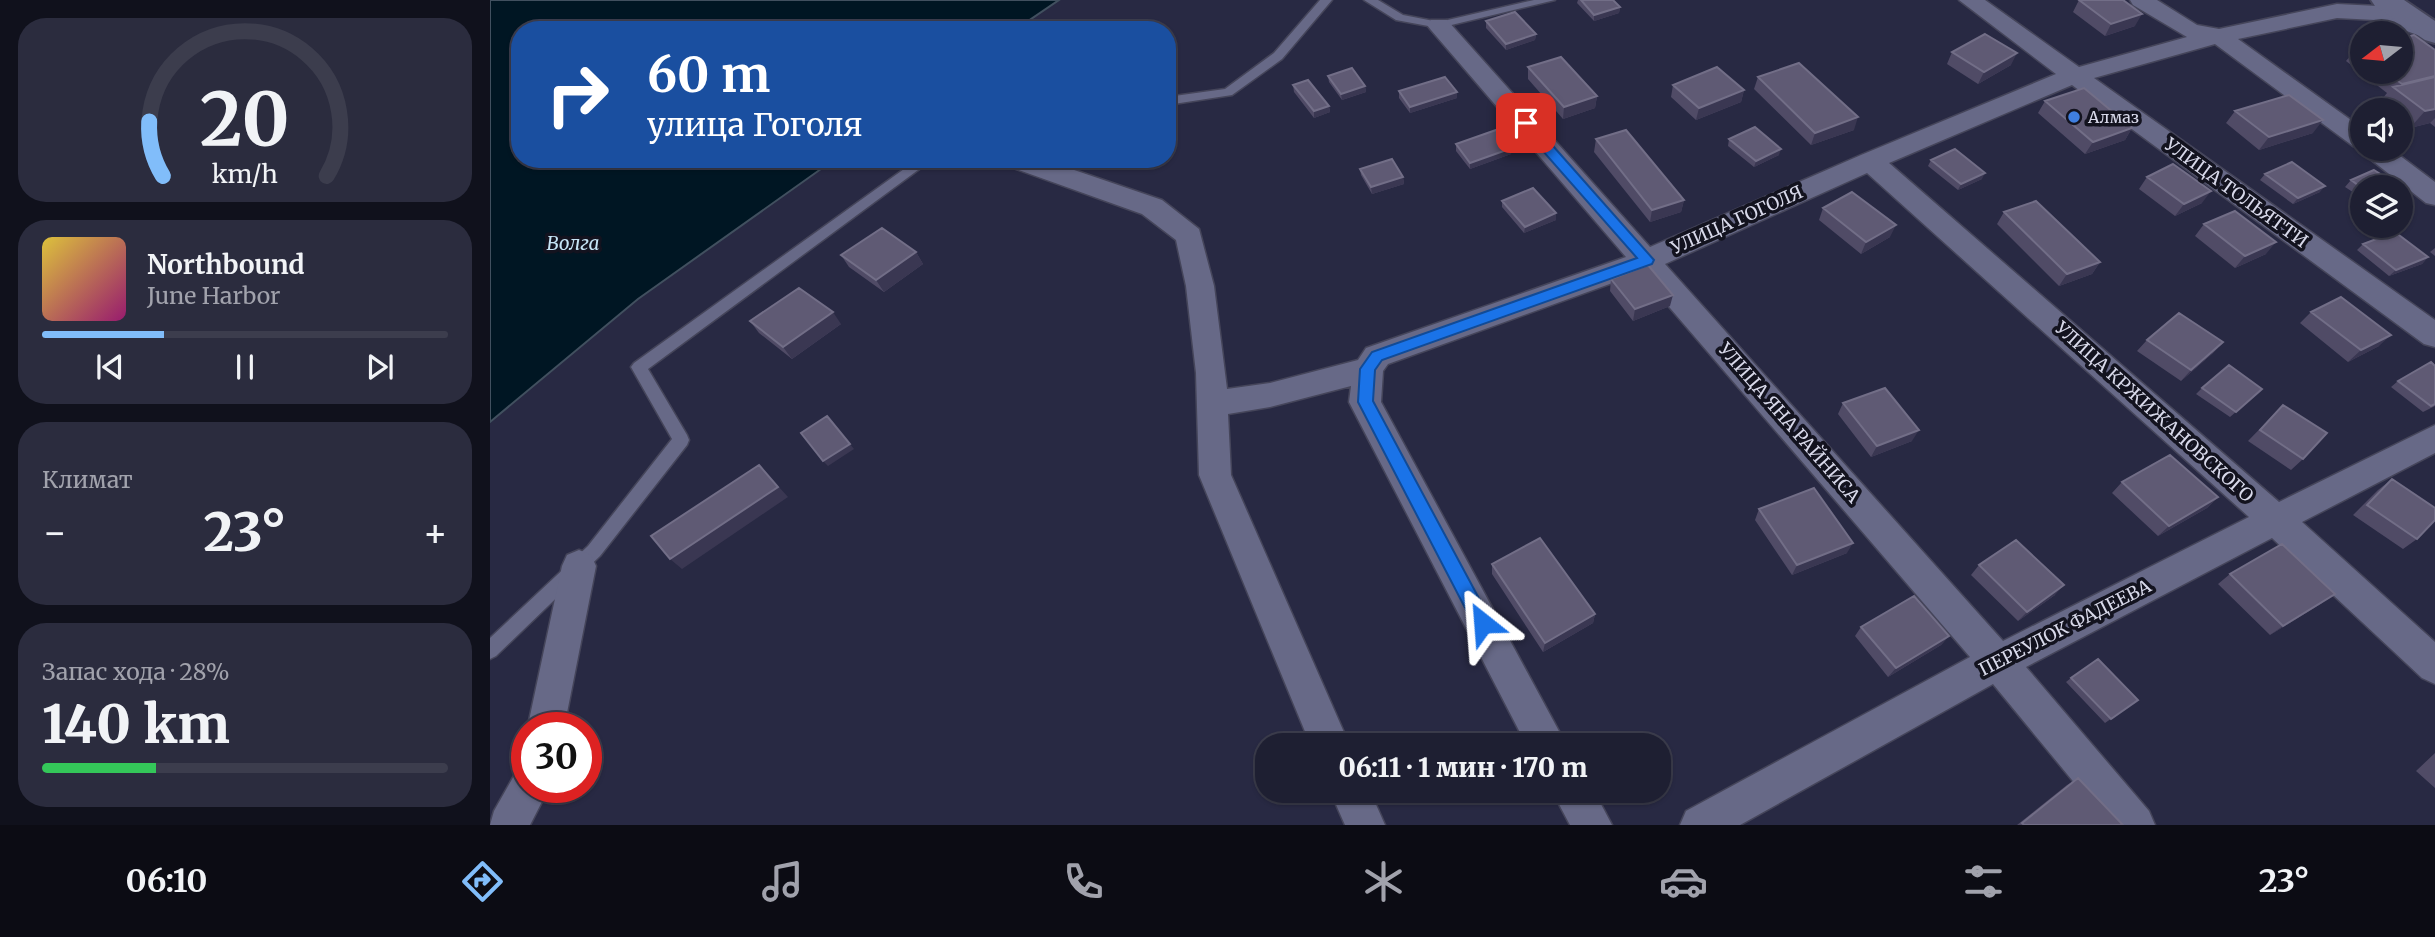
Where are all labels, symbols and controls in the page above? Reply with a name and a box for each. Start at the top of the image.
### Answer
north arrow [2350,21,2413,84]
map controls [2350,21,2413,238]
text: 60 m [647,44,770,105]
icon: right [532,49,623,140]
text: 20 [200,74,290,166]
pin [1496,93,1556,153]
button: sound [2350,98,2413,161]
icon: arrive [1507,104,1545,142]
text: улица Гоголя [647,105,863,145]
place label: Алмаз [2087,107,2139,127]
marker: Алмаз [2066,109,2082,125]
street label: УЛИЦА ТОЛЬЯТТИ [2159,132,2313,252]
text: km/h [212,158,278,190]
button: layers [2350,175,2413,238]
street label: УЛИЦА ГОГОЛЯ [1666,180,1807,259]
water label: Волга [546,231,600,255]
text: Northbound [147,248,305,281]
text: June Harbor [147,281,280,310]
street label: УЛИЦА КРЖИЖАНОВСКОГО [2050,316,2258,507]
street label: УЛИЦА ЯНА РАЙНИСА [1713,337,1865,508]
icon: previous [91,348,129,386]
icon: pause [226,348,264,386]
icon: next [361,348,399,386]
text: Климат [42,465,133,494]
text: 23° [204,500,287,565]
text: − [42,509,67,556]
text: + [423,509,448,556]
street label: ПЕРЕУЛОК ФАДЕЕВА [1975,574,2155,681]
position arrow [1446,586,1520,660]
text: Запас хода · 28% [42,657,230,686]
text: 140 km [42,692,230,757]
speed limit sign: 30 [511,712,602,803]
text: 06:11 · 1 мин · 170 m [1338,751,1588,784]
icon: directions [458,857,507,906]
icon: music [758,857,807,906]
icon: phone [1059,857,1108,906]
icon: climate [1359,857,1408,906]
icon: car [1659,857,1708,906]
icon: filters [1959,857,2008,906]
text: 06:10 [126,861,207,901]
text: 23° [2259,861,2309,901]

